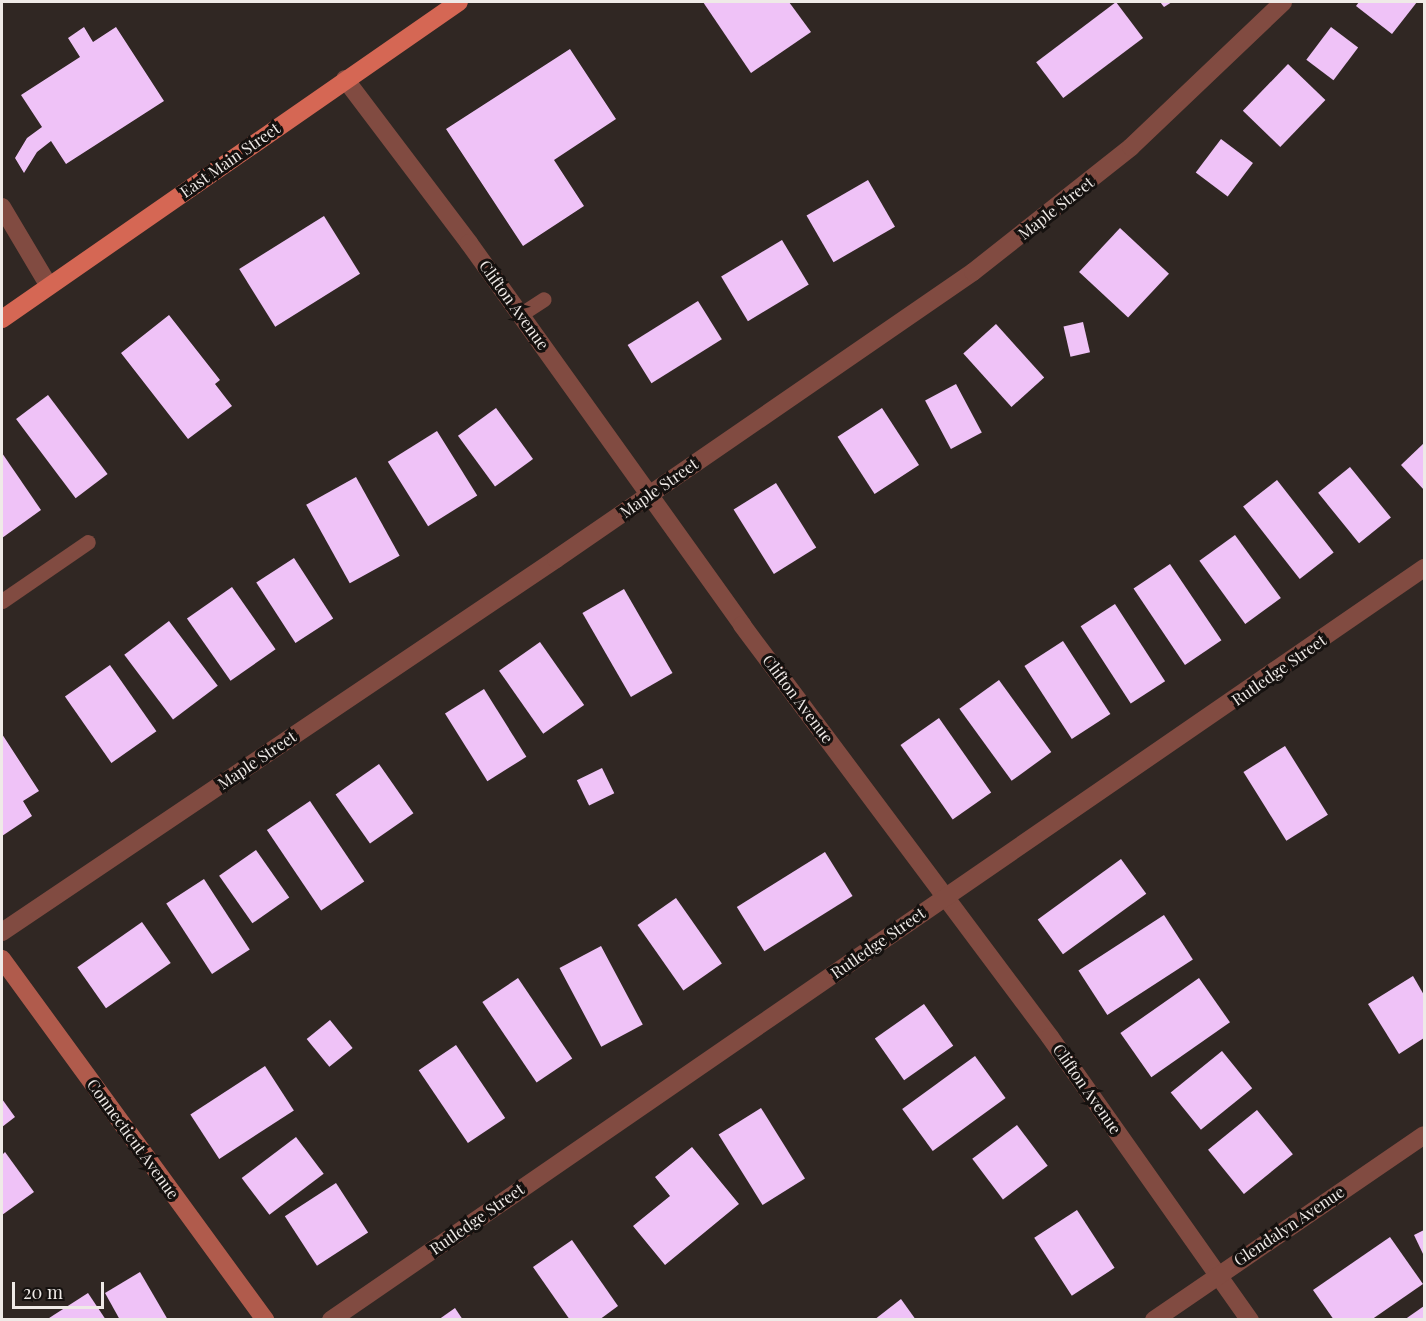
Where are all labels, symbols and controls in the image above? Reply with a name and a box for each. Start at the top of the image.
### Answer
street label: East Main Street [176,118,284,202]
street label: Maple Street [1014,173,1098,243]
street label: Clifton Avenue [475,256,553,354]
street label: Maple Street [616,454,702,522]
street label: Rutledge Street [1228,630,1330,710]
street label: Clifton Avenue [758,651,838,747]
street label: Maple Street [214,727,300,793]
street label: Rutledge Street [827,903,929,983]
street label: Clifton Avenue [1049,1040,1125,1138]
street label: Connecticut Avenue [83,1075,183,1203]
street label: Rutledge Street [426,1179,528,1259]
street label: Glendalyn Avenue [1230,1182,1348,1270]
scale bar [15,1270,106,1308]
text: 20 m [23,1280,63,1304]

